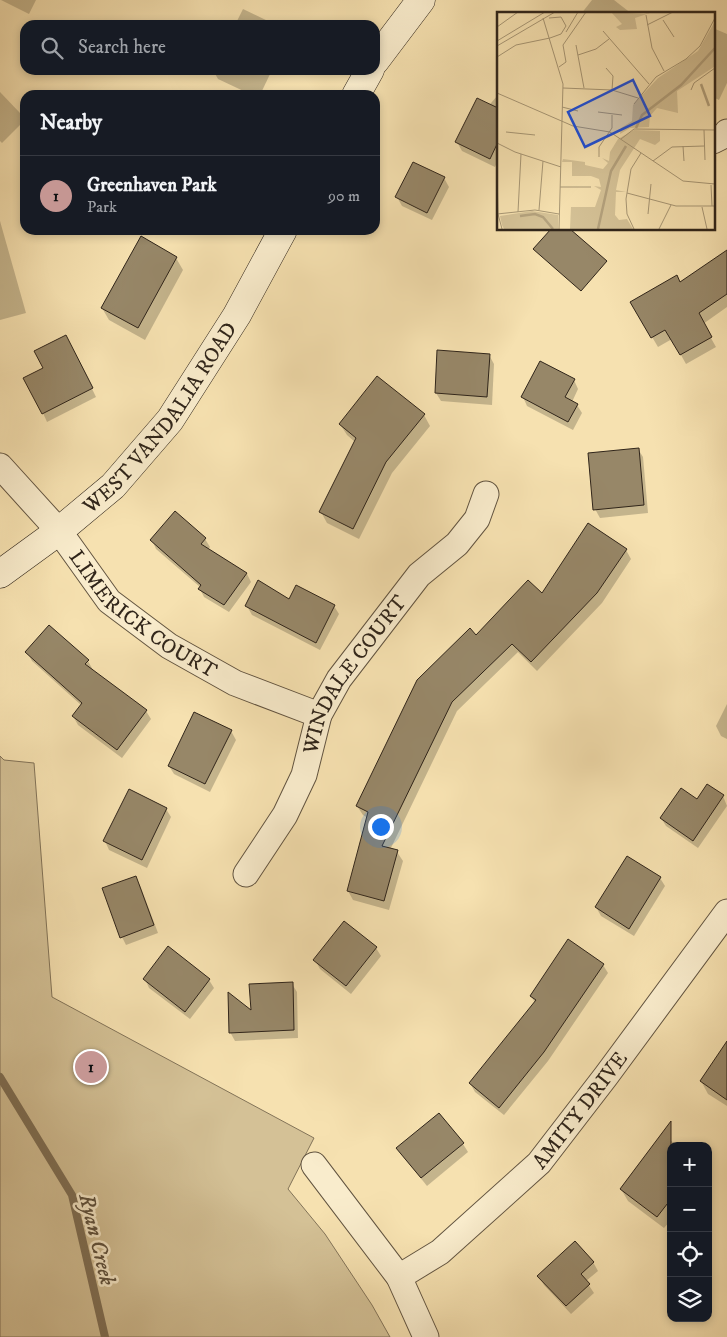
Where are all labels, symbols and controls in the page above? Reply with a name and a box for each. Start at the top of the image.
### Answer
inset map [497,12,714,230]
search box [20,20,380,75]
icon: search [38,34,66,62]
text: Search here [78,36,166,59]
text: Nearby [40,110,102,136]
text: Greenhaven Park [87,174,217,197]
text: 1 [53,186,59,206]
text: 90 m [328,186,360,206]
text: Park [87,197,117,217]
street label: WEST VANDALIA ROAD [77,318,243,520]
street label: LIMERICK COURT [63,545,222,684]
street label: WINDALE COURT [298,590,413,758]
your location [368,814,394,840]
street label: AMITY DRIVE [527,1047,634,1174]
pin: 1 [75,1048,107,1086]
map controls [667,1142,712,1322]
button: + [667,1142,712,1187]
button: − [667,1187,712,1232]
water label: Ryan Creek [72,1190,121,1289]
button: locate [667,1232,712,1277]
button: layers [667,1277,712,1322]

